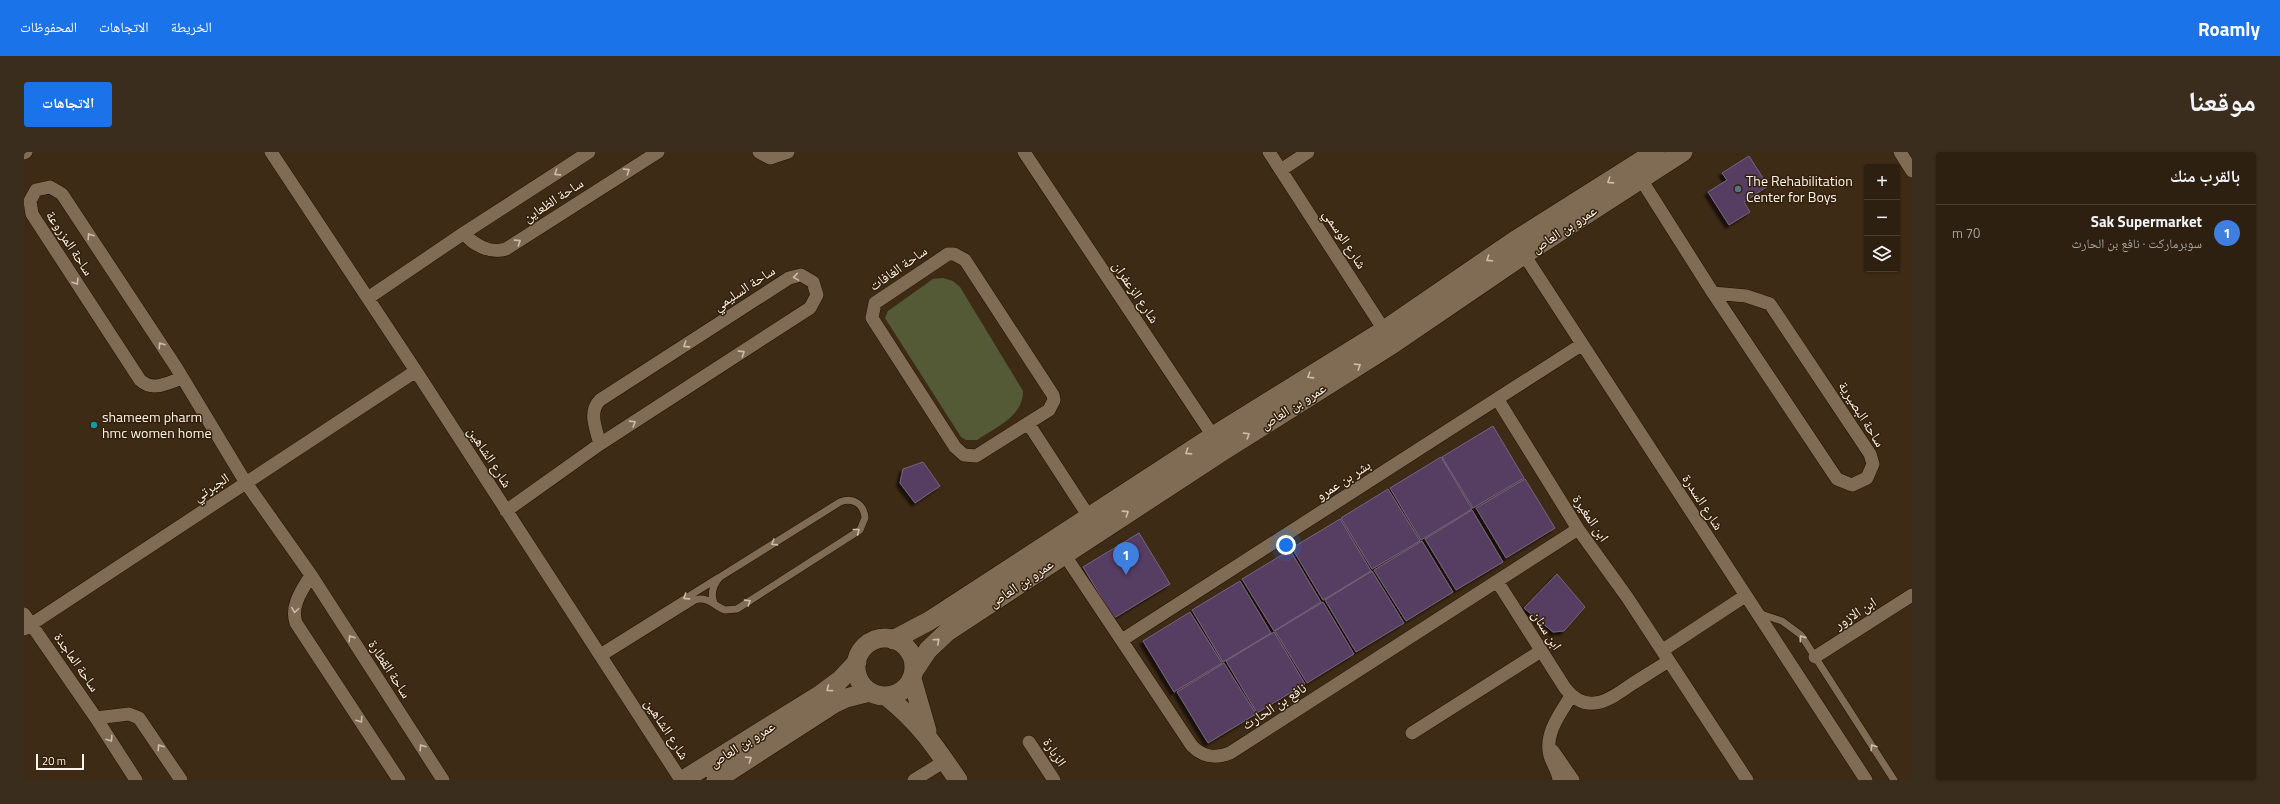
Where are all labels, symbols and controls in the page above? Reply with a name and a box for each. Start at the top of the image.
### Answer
text: Roamly [2198,14,2260,43]
text: المحفوظات [20,16,77,37]
text: الاتجاهات [99,16,149,37]
text: الخريطة [171,16,212,37]
text: موقعنا [2188,79,2256,122]
button: الاتجاهات [24,82,112,127]
text: بالقرب منك [2170,163,2240,189]
map controls [1864,164,1900,272]
button: + [1864,164,1900,200]
one-way arrow [554,168,561,175]
one-way arrow [623,169,630,176]
place label: The Rehabilitation Center for Boys [1746,170,1853,207]
street label: ساحة الظعاين [518,172,587,227]
one-way arrow [1607,176,1614,183]
marker: The Rehabilitation Center for Boys [1733,184,1743,194]
street label: عمرو بن العاص [1527,200,1601,258]
button: − [1864,200,1900,236]
street label: شارع الوسمي [1317,205,1373,273]
street label: ساحة المزروعة [41,206,99,280]
text: Sak Supermarket [2091,210,2202,233]
text: 70 m [1952,223,1980,243]
text: 1 [2223,223,2231,243]
one-way arrow [87,233,95,240]
text: سوبرماركت · نافع بن الحارث [2071,233,2202,253]
button: layers [1864,236,1900,272]
one-way arrow [513,239,520,246]
street label: ساحة الغافات [864,240,931,295]
one-way arrow [1486,254,1493,262]
street label: شارع الزعفران [1108,256,1165,327]
street label: ساحة السليمي [708,260,780,317]
one-way arrow [792,272,799,281]
one-way arrow [71,277,78,284]
one-way arrow [683,340,690,348]
one-way arrow [158,342,166,349]
one-way arrow [738,350,745,357]
one-way arrow [1353,364,1360,371]
one-way arrow [1307,371,1314,378]
street label: عمرو بن العاص [1256,377,1330,434]
street label: ساحة البصيرية [1834,377,1891,451]
place label: shameem pharm hmc women home [102,406,211,443]
marker: shameem pharm hmc women home [89,420,99,430]
one-way arrow [629,421,636,428]
street label: شارع الشاهين [463,422,518,491]
one-way arrow [1243,432,1250,440]
one-way arrow [1185,447,1192,455]
street label: بشر بن عمرو [1311,454,1375,505]
street label: الجبرتي [188,467,234,508]
street label: شارع السدرة [1677,470,1729,534]
street label: ابن المغيرة [1568,490,1615,545]
one-way arrow [1122,511,1129,518]
one-way arrow [852,529,860,536]
your location [1276,535,1296,555]
one-way arrow [771,538,778,546]
pin: 1 [1113,542,1139,575]
street label: عمرو بن العاص [984,553,1057,612]
street label: ابن الازور [1829,591,1880,635]
one-way arrow [683,592,690,600]
one-way arrow [744,599,751,606]
street label: ابن سنان [1527,606,1568,654]
one-way arrow [291,607,300,613]
street label: ساحة الماجدة [49,628,105,696]
one-way arrow [348,635,356,642]
street label: ساحة القطارة [364,635,417,702]
one-way arrow [1800,636,1807,643]
one-way arrow [933,638,940,645]
street label: نافع بن الحارث [1237,677,1310,734]
one-way arrow [826,684,833,691]
street label: شارع الشاهين [640,694,695,763]
street label: عمرو بن العاص [705,715,779,772]
one-way arrow [355,716,362,723]
street label: الزبارة [1038,733,1073,770]
one-way arrow [105,735,112,742]
one-way arrow [157,744,165,751]
one-way arrow [419,744,427,751]
one-way arrow [1870,744,1878,751]
scale bar [36,752,84,771]
text: 20 m [42,753,66,769]
one-way arrow [745,756,752,764]

